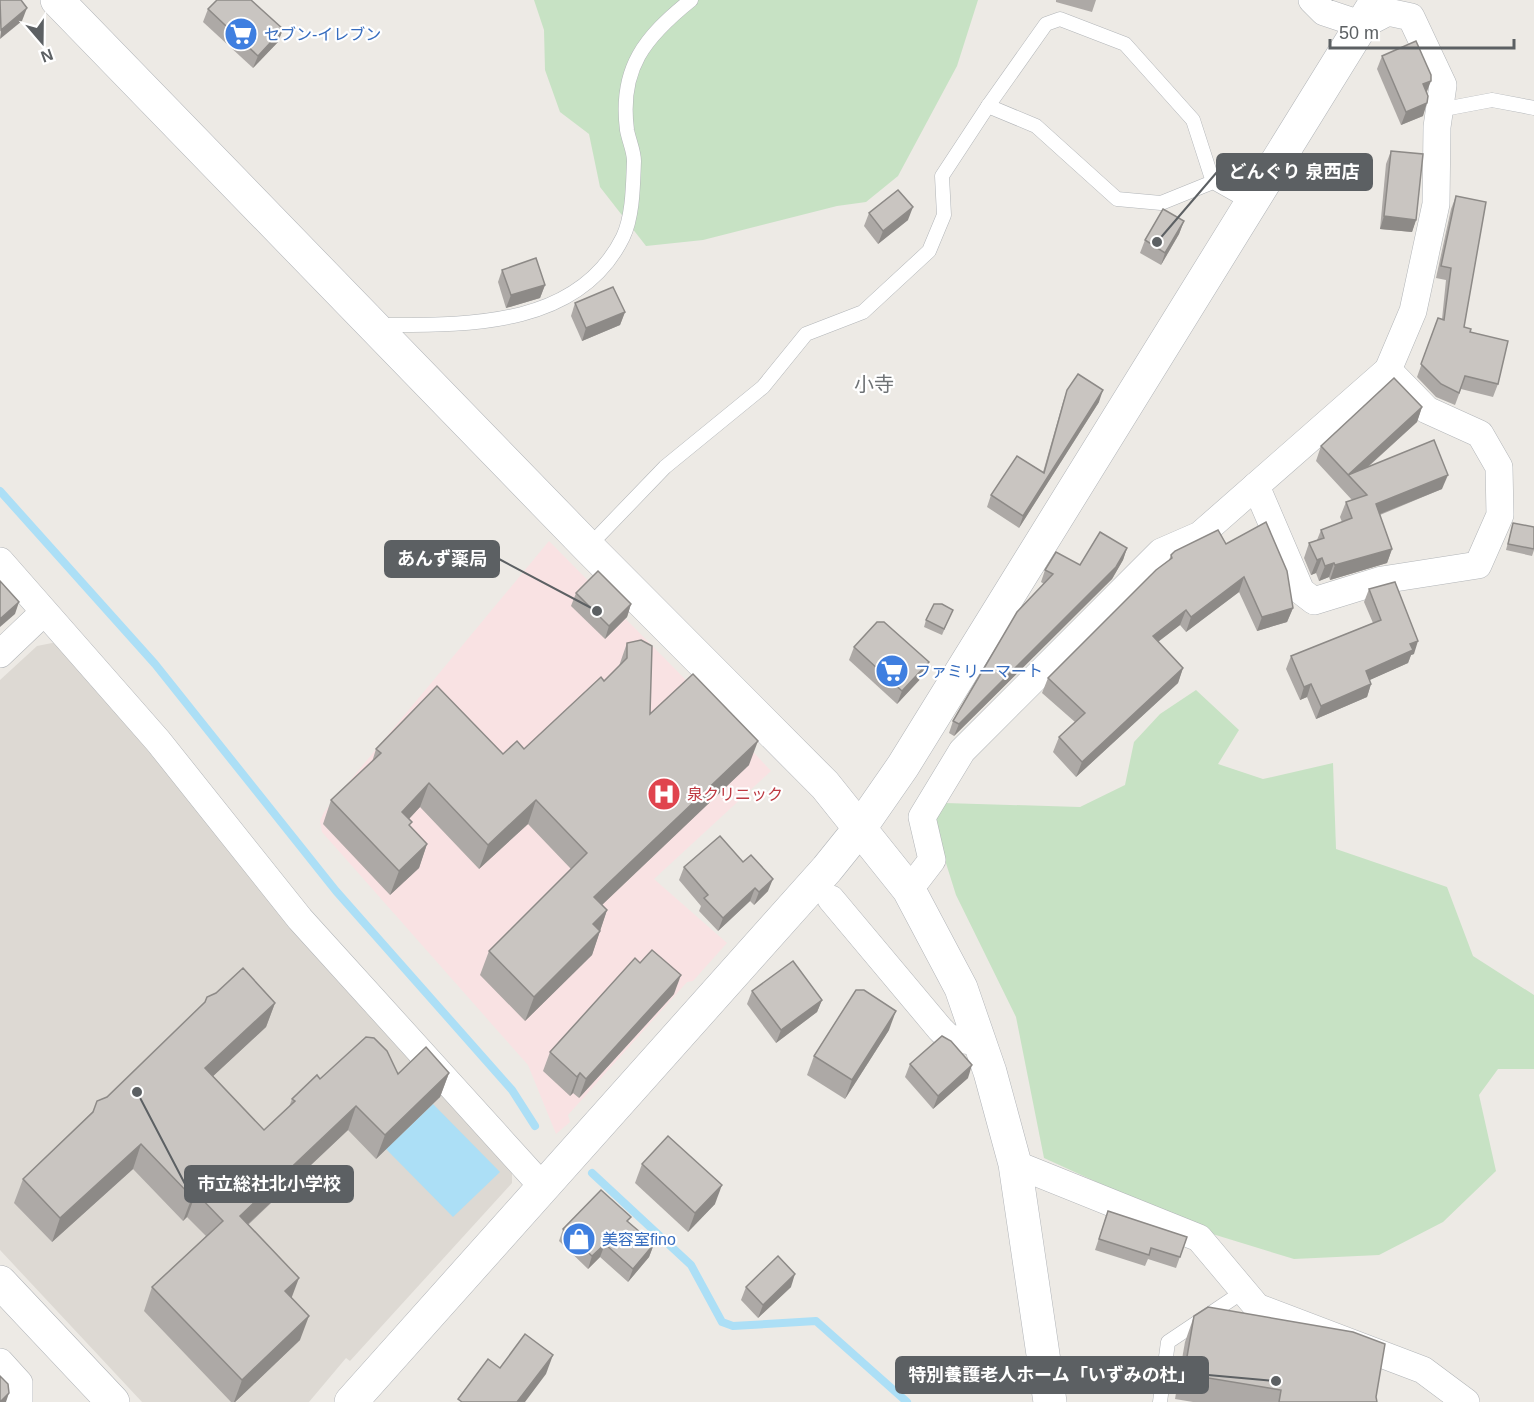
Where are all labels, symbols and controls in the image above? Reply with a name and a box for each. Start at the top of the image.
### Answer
north arrow [12,12,72,72]
scale bar [1330,12,1514,50]
supermarket icon: セブン-イレブン [223,16,259,52]
text: 50 m [1339,23,1379,43]
place label: セブン-イレブン [264,26,381,43]
text: N [39,46,55,66]
callout: どんぐり 泉西店 [1217,154,1372,190]
text: どんぐり 泉西店 [1228,162,1360,182]
district label: 小寺 [854,373,894,395]
callout: あんず薬局 [385,541,499,577]
text: あんず薬局 [397,548,487,569]
supermarket icon: ファミリーマート [874,653,910,689]
place label: ファミリーマート [915,663,1043,680]
hospital icon: 泉クリニック [646,776,682,812]
place label: 泉クリニック [687,786,783,803]
callout: 市立総社北小学校 [185,1166,353,1202]
text: 市立総社北小学校 [197,1174,341,1194]
shop icon: 美容室fino [561,1221,597,1257]
place label: 美容室fino [602,1231,676,1248]
callout: 特別養護老人ホーム「いずみの杜」 [896,1357,1208,1393]
text: 特別養護老人ホーム「いずみの杜」 [908,1364,1196,1385]

